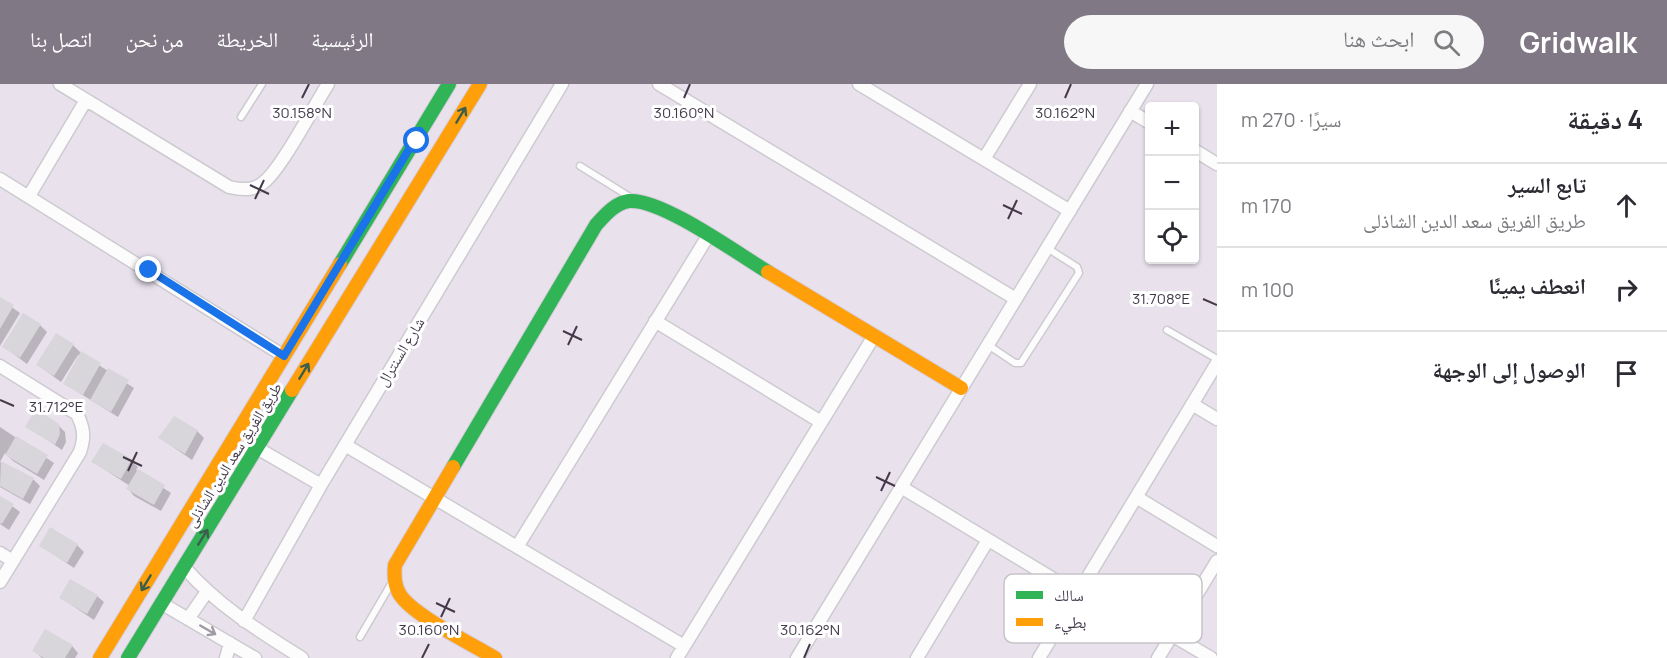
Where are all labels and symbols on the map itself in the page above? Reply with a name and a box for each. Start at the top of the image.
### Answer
text: 30.158°N [272,102,332,123]
text: 30.160°N [654,102,714,123]
text: 30.162°N [1035,102,1095,123]
one-way arrow [456,107,468,124]
route start [403,127,429,153]
route end [135,256,161,282]
text: 31.708°E [1132,288,1190,309]
street label: شارع السنترال [372,313,429,390]
one-way arrow [299,363,311,380]
street label: طريق الفريق سعد الدين الشاذلى [180,378,287,531]
text: 31.712°E [29,396,83,417]
one-way arrow [197,529,209,546]
one-way arrow [139,574,151,591]
legend [1004,574,1202,643]
text: سالك [1054,584,1084,606]
text: بطيء [1054,611,1086,635]
text: 30.160°N [399,619,459,640]
text: 30.162°N [780,619,840,640]
one-way arrow [199,624,216,636]

